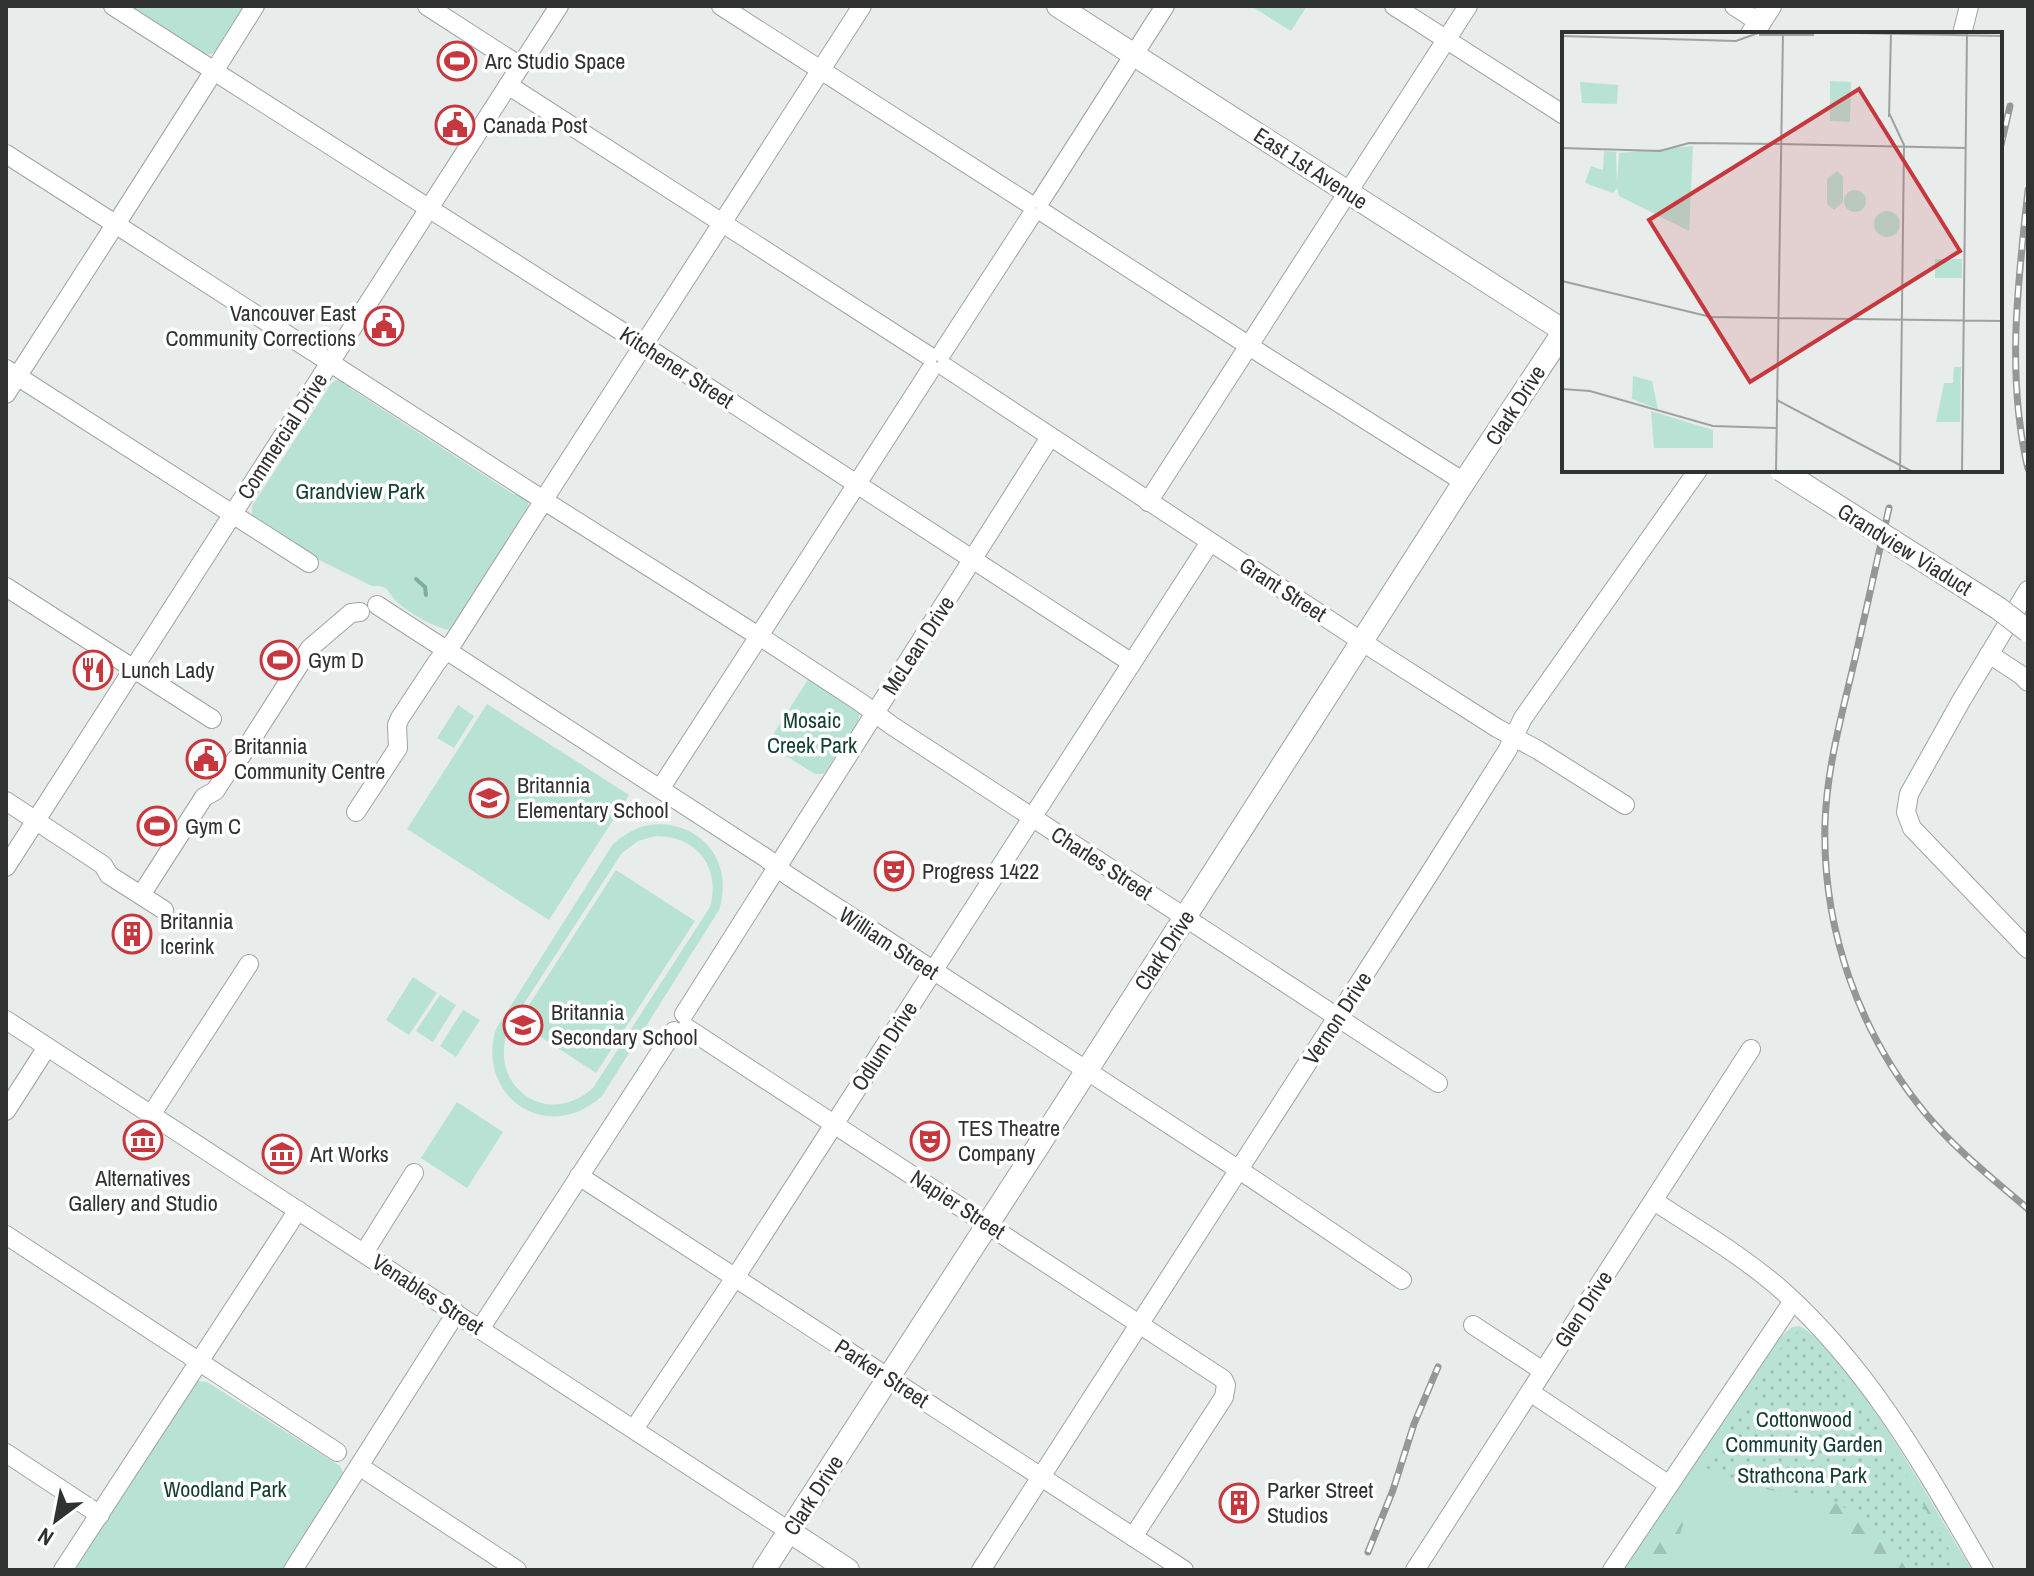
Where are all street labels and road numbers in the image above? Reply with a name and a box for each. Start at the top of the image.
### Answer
street label: East 1st Avenue [1248,120,1374,216]
street label: Kitchener Street [614,319,740,415]
street label: Clark Drive [1478,359,1552,451]
street label: Commercial Drive [230,367,334,505]
street label: Grandview Viaduct [1832,496,1978,602]
street label: Grant Street [1234,550,1332,628]
street label: McLean Drive [875,590,961,700]
street label: Charles Street [1045,819,1159,907]
street label: William Street [833,900,945,986]
street label: Clark Drive [1127,904,1201,996]
street label: Vernon Drive [1296,966,1378,1070]
street label: Odlum Drive [844,995,924,1097]
street label: Napier Street [905,1162,1011,1246]
street label: Venables Street [366,1247,490,1341]
street label: Glen Drive [1547,1265,1619,1353]
street label: Parker Street [829,1331,935,1415]
street label: Clark Drive [776,1449,850,1541]

